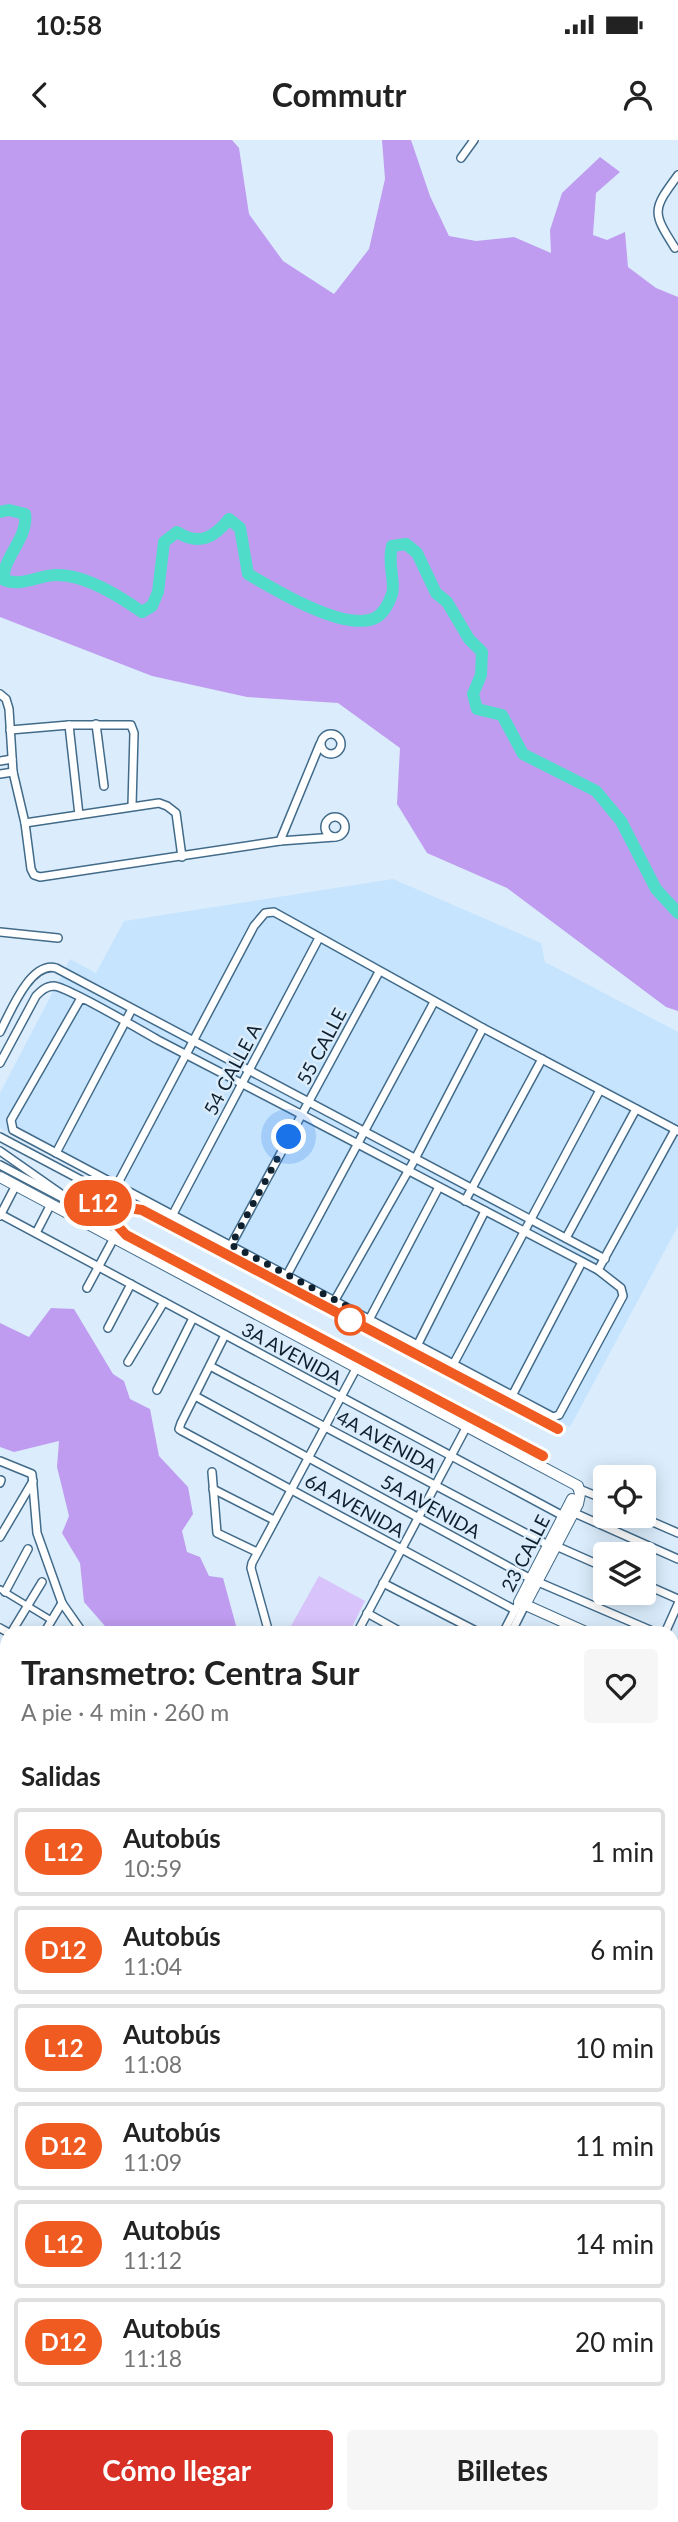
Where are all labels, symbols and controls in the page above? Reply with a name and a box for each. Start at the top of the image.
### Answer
text: 10:58 [35,9,102,41]
text: Commutr [272,75,406,114]
icon: back [21,76,59,114]
icon: person [619,76,657,114]
street label: 55 CALLE [291,1004,351,1088]
street label: 54 CALLE A [198,1019,266,1119]
your location [271,1119,306,1154]
line badge: L12 [58,1180,138,1226]
text: L12 [78,1188,118,1217]
unlabelled marker [335,1305,365,1335]
street label: 3A AVENIDA [238,1317,346,1389]
street label: 4A AVENIDA [333,1405,441,1477]
map controls [593,1465,656,1605]
button: locate [593,1465,656,1528]
street label: 6A AVENIDA [301,1468,409,1542]
street label: 5A AVENIDA [377,1469,485,1543]
street label: 23 CALLE [496,1511,554,1595]
button: layers [593,1542,656,1605]
button: heart [584,1649,658,1723]
text: Transmetro: Centra Sur [21,1652,359,1692]
text: A pie · 4 min · 260 m [21,1698,229,1726]
text: Salidas [21,1760,101,1792]
text: Autobús [123,1822,221,1854]
text: 1 min [590,1836,654,1868]
text: L12 [43,1837,84,1866]
text: 10:59 [123,1854,182,1882]
text: Autobús [123,1920,221,1952]
text: 6 min [590,1934,654,1966]
text: D12 [40,1935,87,1964]
text: 11:04 [123,1952,182,1980]
text: Autobús [123,2018,221,2050]
text: 10 min [575,2032,654,2064]
text: L12 [43,2033,84,2062]
text: 11:08 [123,2050,182,2078]
text: Autobús [123,2116,221,2148]
text: 11 min [575,2130,654,2162]
text: D12 [40,2131,87,2160]
text: 11:09 [123,2148,182,2176]
text: Autobús [123,2214,221,2246]
text: 14 min [575,2228,654,2260]
text: L12 [43,2229,84,2258]
text: 11:12 [123,2246,182,2274]
text: Autobús [123,2312,221,2344]
text: 20 min [575,2326,654,2358]
text: D12 [40,2327,87,2356]
text: 11:18 [123,2344,182,2372]
button: Cómo llegar [21,2430,333,2510]
button: Billetes [347,2430,658,2510]

